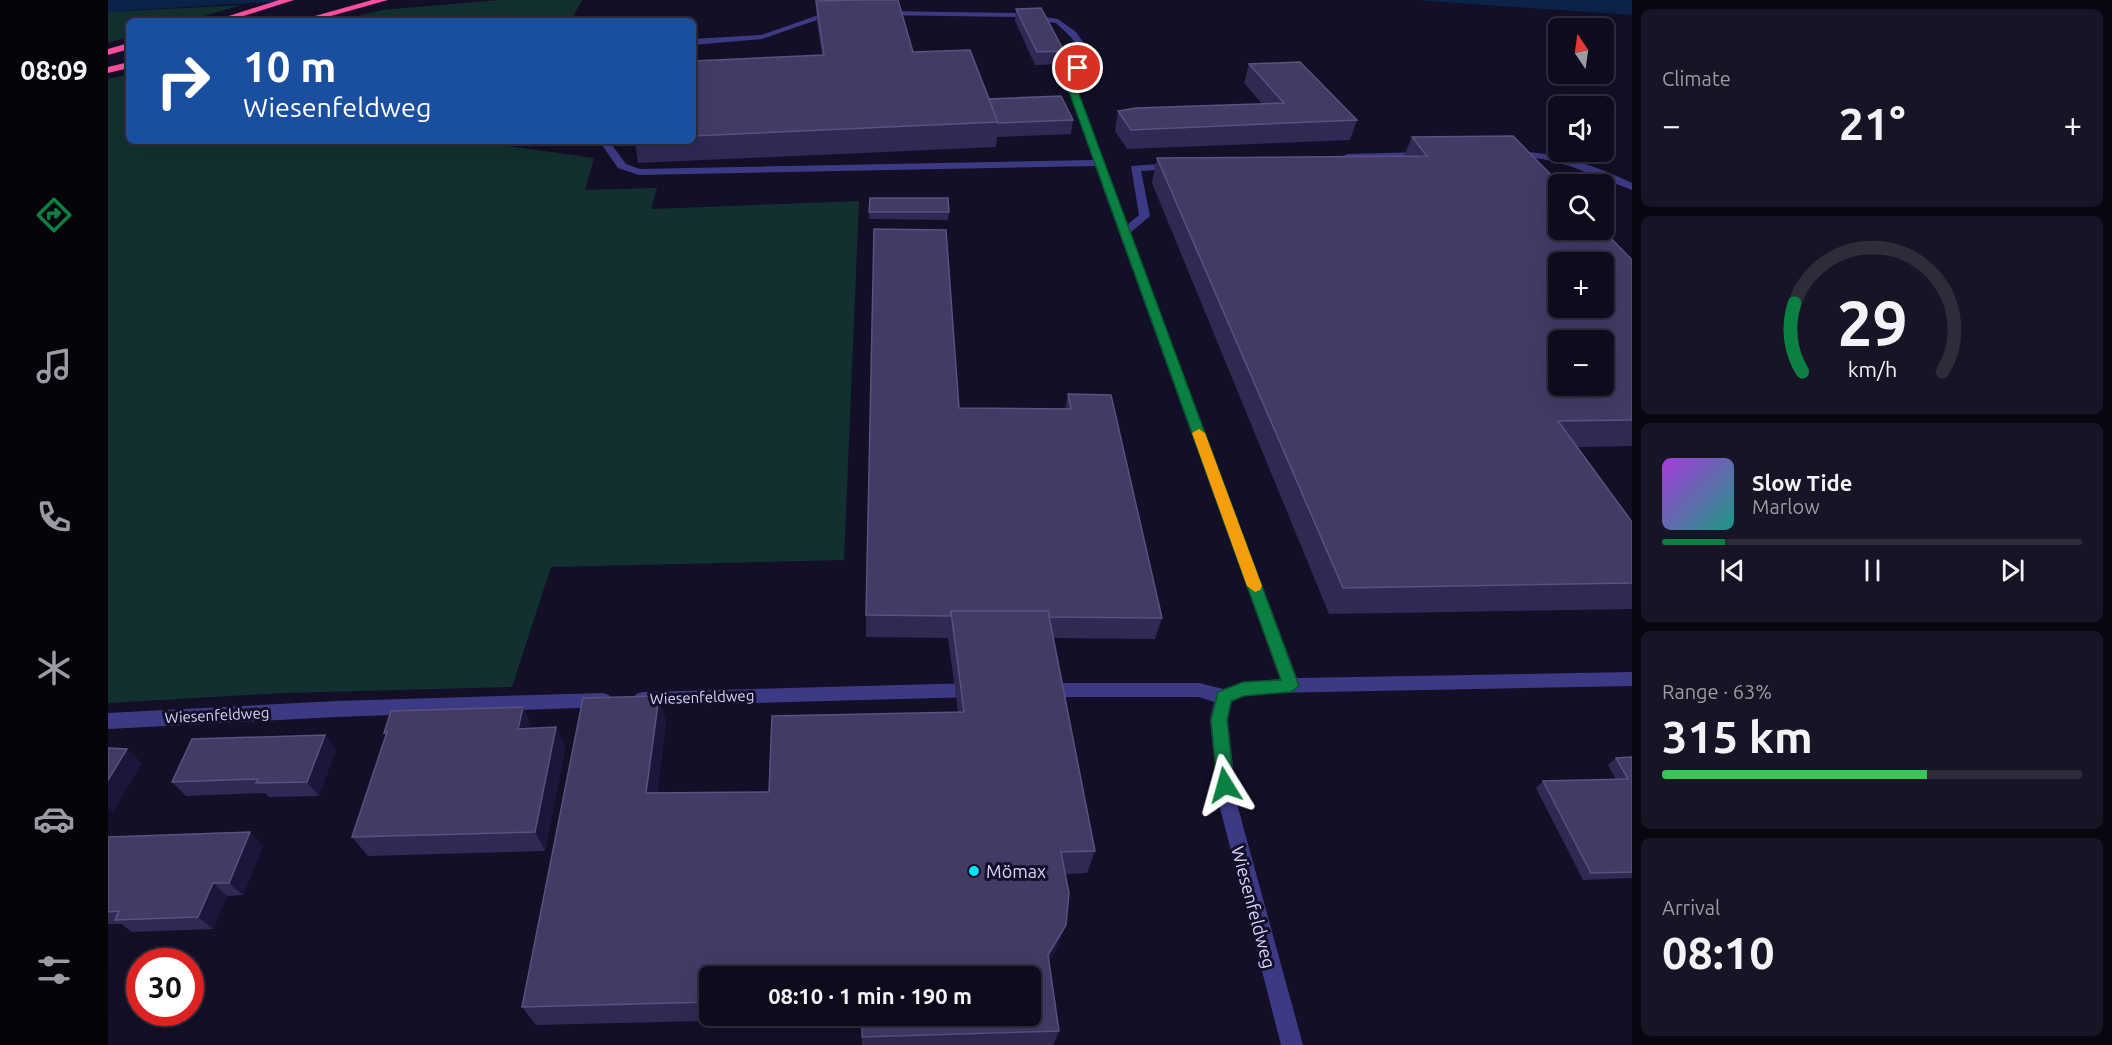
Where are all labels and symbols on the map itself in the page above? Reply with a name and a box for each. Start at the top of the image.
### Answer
north arrow [1548,18,1614,84]
pin [1052,42,1103,93]
street label: Wiesenfeldweg [649,687,755,707]
street label: Wiesenfeldweg [164,704,270,726]
position arrow [1193,753,1257,817]
street label: Wiesenfeldweg [1228,844,1280,970]
place label: Mömax [986,861,1046,881]
marker: Mömax [967,864,981,878]
speed limit sign: 30 [126,948,204,1026]

